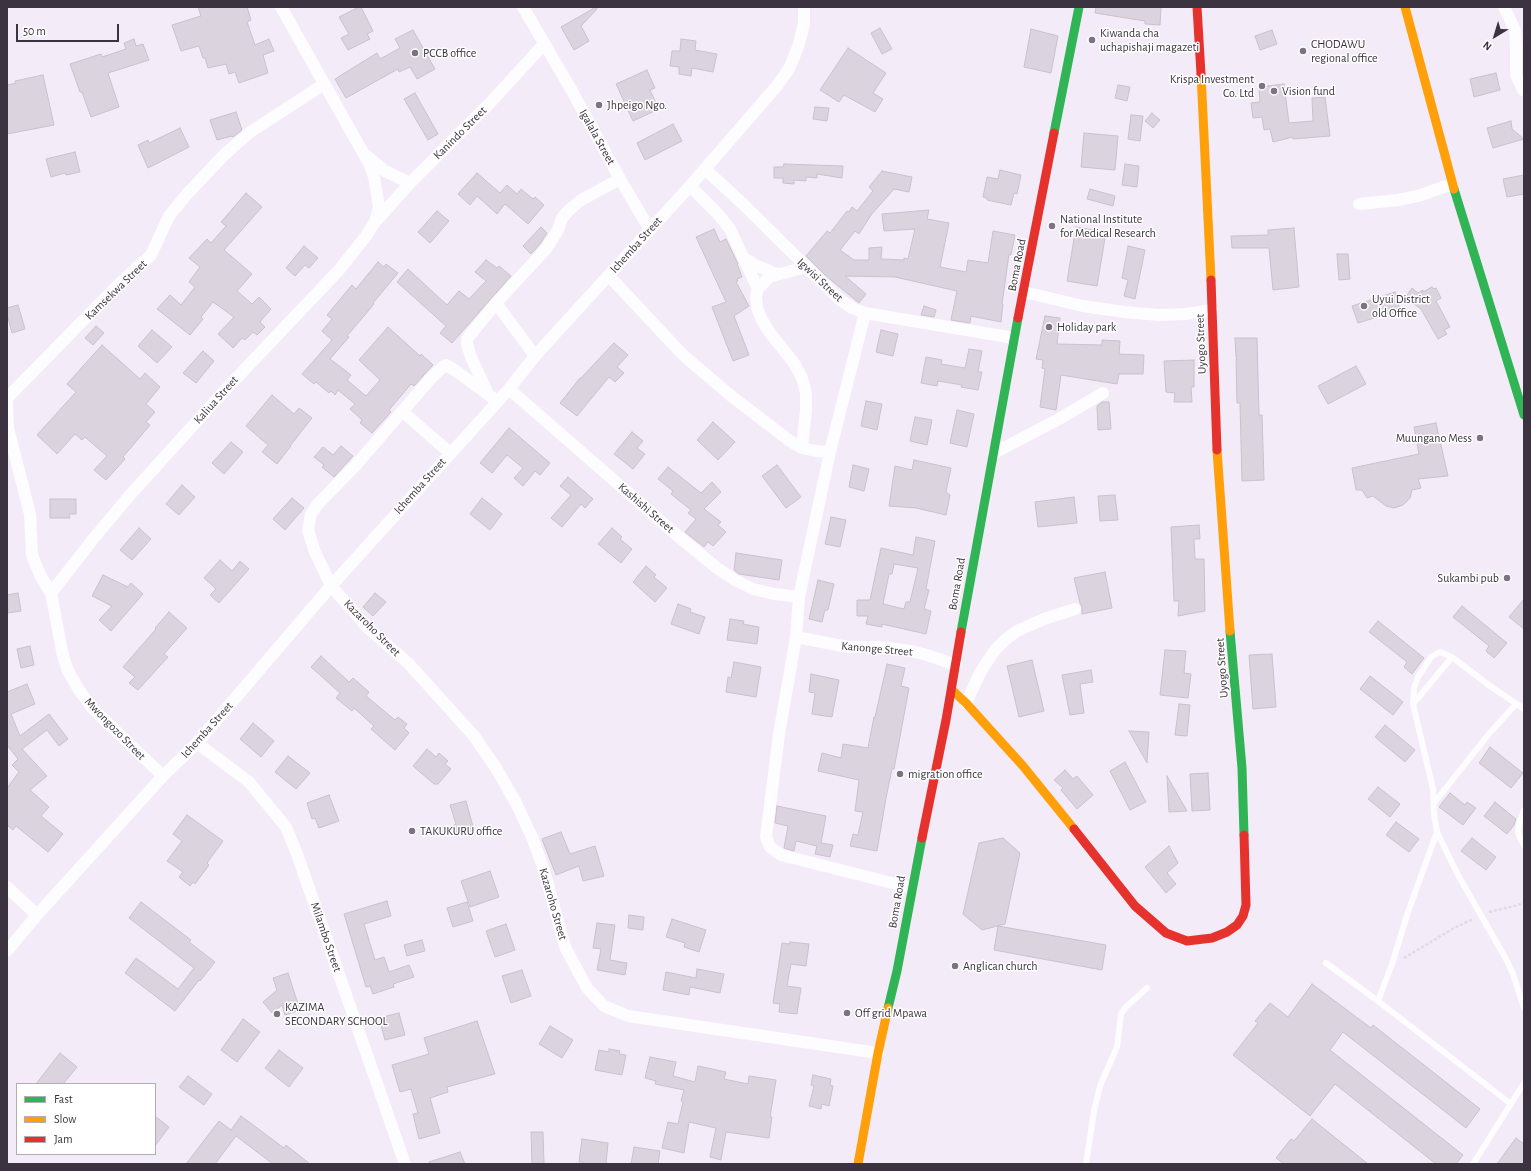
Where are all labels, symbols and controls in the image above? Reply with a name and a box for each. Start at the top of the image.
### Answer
scale bar [18,16,121,42]
north arrow [1475,16,1515,56]
text: 50 m [23,25,46,37]
place label: Kiwanda cha uchapishaji magazeti [1100,26,1199,54]
marker: Kiwanda cha uchapishaji magazeti [1087,35,1097,45]
place label: CHODAWU regional office [1311,37,1378,65]
text: N [1481,39,1494,53]
place label: PCCB office [423,46,476,60]
marker: CHODAWU regional office [1298,46,1308,56]
marker: PCCB office [410,48,420,58]
place label: Krispa Investment Co. Ltd [1170,72,1254,100]
marker: Krispa Investment Co. Ltd [1257,81,1267,91]
place label: Vision fund [1282,84,1335,98]
marker: Vision fund [1269,86,1279,96]
place label: Jhpeigo Ngo. [607,98,667,112]
marker: Jhpeigo Ngo. [594,100,604,110]
street label: Kanindo Street [430,103,490,163]
street label: Igalala Street [576,107,618,167]
place label: National Institute for Medical Research [1060,212,1156,240]
street label: Ichemba Street [607,214,665,276]
marker: National Institute for Medical Research [1047,221,1057,231]
street label: Boma Road [1005,238,1029,292]
street label: Igwisi Street [794,255,846,305]
street label: Kamsekwa Street [82,257,150,323]
place label: Uyui District old Office [1372,292,1430,320]
marker: Uyui District old Office [1359,301,1369,311]
street label: Uyogo Street [1193,314,1209,374]
place label: Holiday park [1057,320,1116,334]
marker: Holiday park [1044,322,1054,332]
street label: Kaliua Street [191,373,241,427]
place label: Muungano Mess [1396,431,1472,445]
marker: Muungano Mess [1475,433,1485,443]
street label: Ichemba Street [391,455,449,517]
street label: Kashishi Street [615,480,677,536]
street label: Boma Road [945,557,969,611]
place label: Sukambi pub [1438,571,1499,585]
marker: Sukambi pub [1502,573,1512,583]
street label: Kazaroho Street [341,597,403,659]
street label: Uyogo Street [1213,637,1231,699]
street label: Kanonge Street [841,639,913,659]
street label: Mwongozo Street [81,695,149,763]
street label: Ichemba Street [178,699,236,761]
place label: migration office [908,767,982,781]
marker: migration office [895,769,905,779]
place label: TAKUKURU office [420,824,502,838]
marker: TAKUKURU office [407,826,417,836]
street label: Kazaroho Street [536,866,570,942]
street label: Boma Road [885,875,909,929]
street label: Milambo Street [307,900,345,974]
place label: Anglican church [963,959,1037,973]
marker: Anglican church [950,961,960,971]
place label: KAZIMA SECONDARY SCHOOL [285,1000,388,1028]
place label: Off grid Mpawa [855,1006,927,1020]
marker: Off grid Mpawa [842,1008,852,1018]
marker: KAZIMA SECONDARY SCHOOL [272,1009,282,1019]
legend [16,1083,156,1155]
text: Fast [54,1093,73,1105]
text: Slow [54,1113,76,1125]
text: Jam [54,1133,73,1145]

